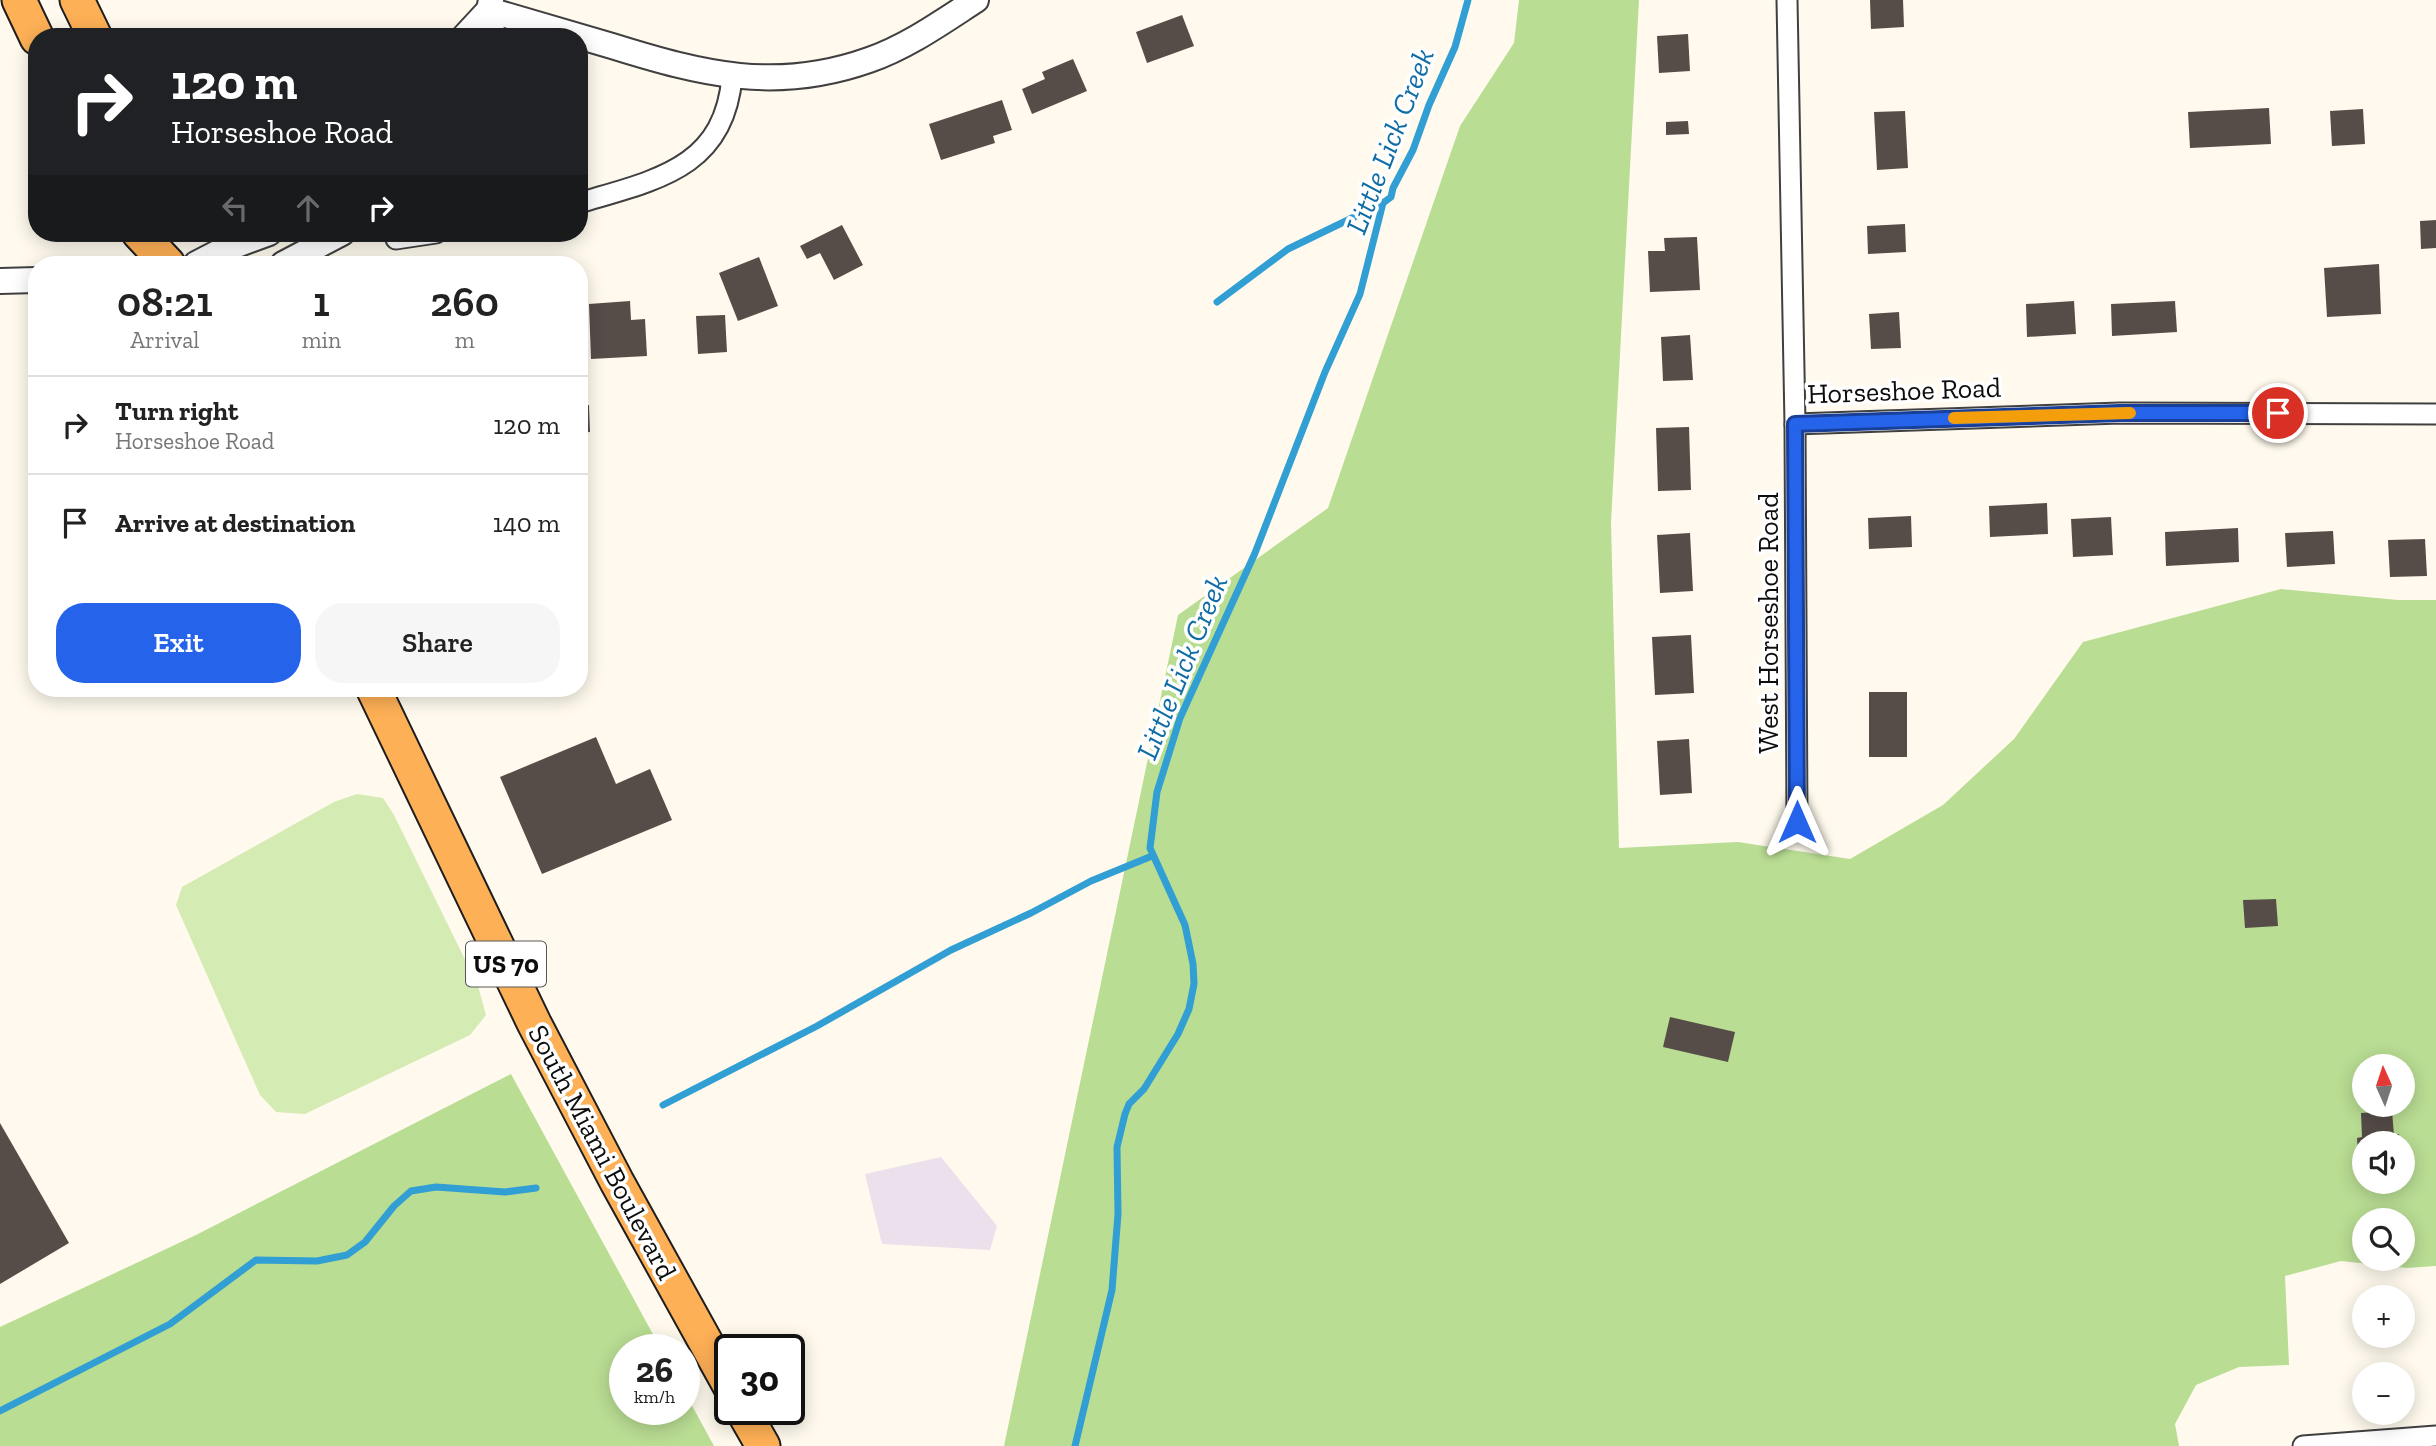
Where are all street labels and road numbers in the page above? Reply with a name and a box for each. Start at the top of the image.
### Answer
street label: Horseshoe Road [1806,371,2002,410]
street label: West Horseshoe Road [1752,492,1785,754]
road number: US 70 [466,942,546,987]
street label: South Miami Boulevard [521,1019,684,1285]

